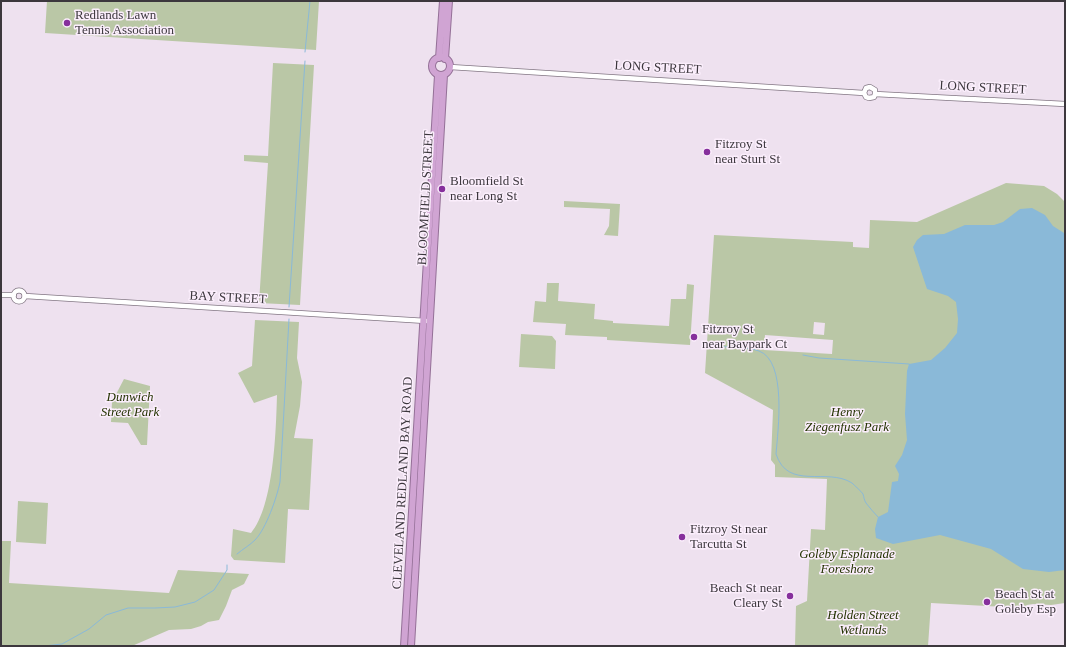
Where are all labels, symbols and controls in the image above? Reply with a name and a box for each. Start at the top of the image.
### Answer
place label: Redlands Lawn Tennis Association [75,8,174,39]
marker: Redlands Lawn Tennis Association [62,18,72,28]
street label: LONG STREET [614,58,702,78]
street label: LONG STREET [939,78,1027,98]
street label: BLOOMFIELD STREET [415,130,437,266]
place label: Fitzroy St near Sturt St [715,137,780,168]
marker: Fitzroy St near Sturt St [702,147,712,157]
place label: Bloomfield St near Long St [450,174,523,205]
marker: Bloomfield St near Long St [437,184,447,194]
street label: BAY STREET [189,288,267,308]
place label: Fitzroy St near Baypark Ct [702,322,787,353]
marker: Fitzroy St near Baypark Ct [689,332,699,342]
street label: CLEVELAND REDLAND BAY ROAD [390,376,416,590]
park label: Dunwich Street Park [101,390,159,421]
park label: Henry Ziegenfusz Park [805,405,889,436]
place label: Fitzroy St near Tarcutta St [690,522,767,553]
marker: Fitzroy St near Tarcutta St [677,532,687,542]
park label: Goleby Esplanade Foreshore [799,547,895,578]
place label: Beach St near Cleary St [710,581,782,612]
place label: Beach St at Goleby Esp [995,587,1056,618]
marker: Beach St near Cleary St [785,591,795,601]
marker: Beach St at Goleby Esp [982,597,992,607]
park label: Holden Street Wetlands [827,608,899,639]

